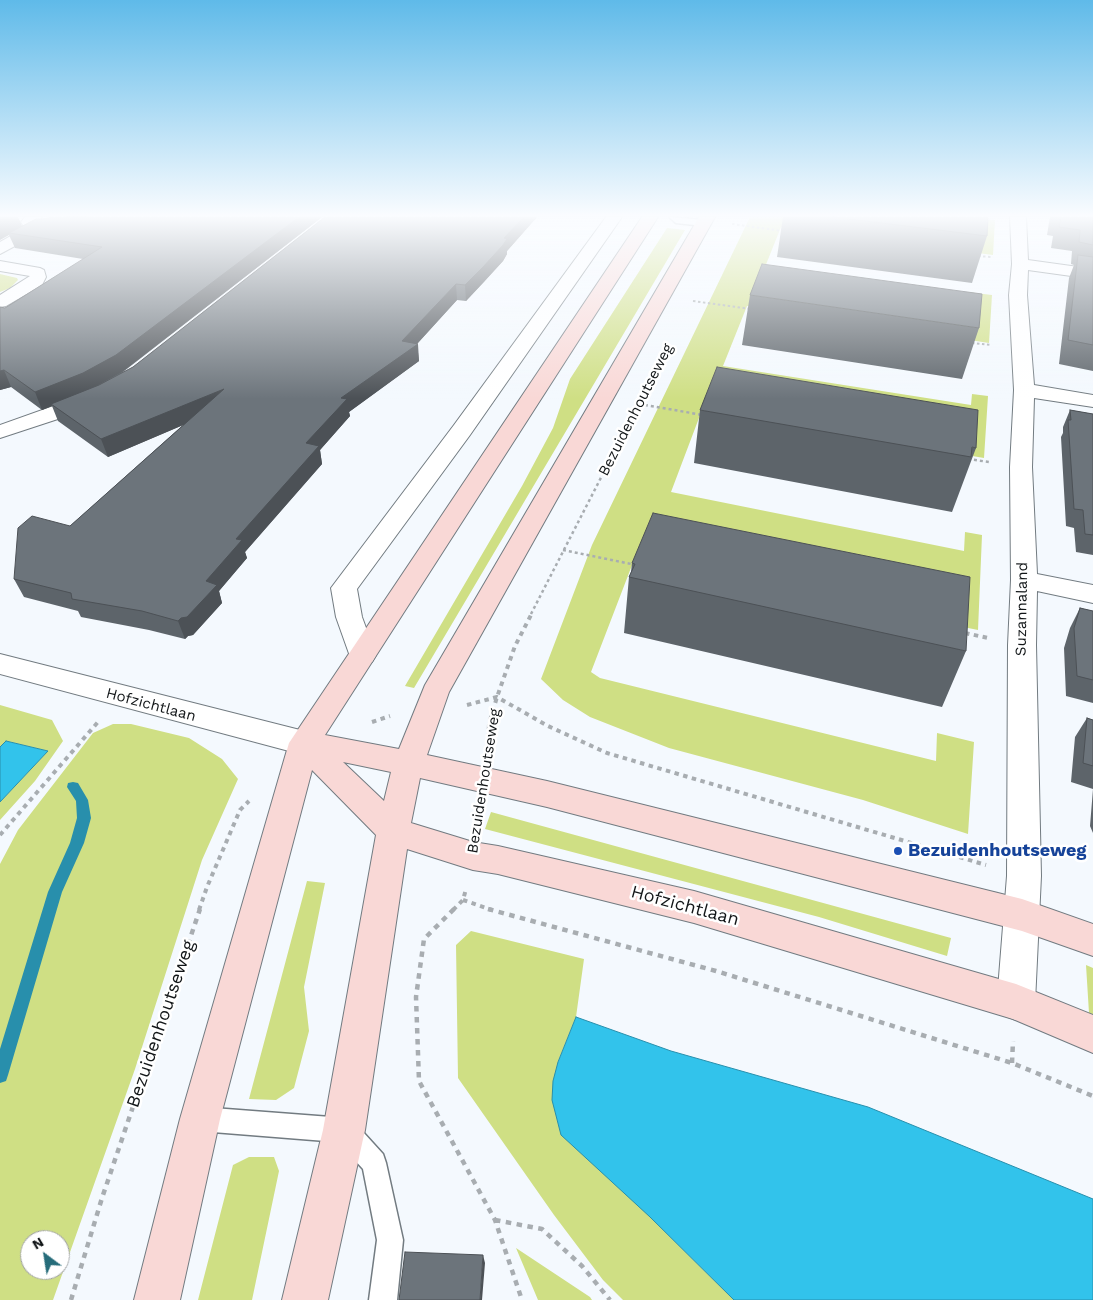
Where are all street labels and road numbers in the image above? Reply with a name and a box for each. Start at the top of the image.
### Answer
street label: Bezuidenhoutseweg [595,341,677,479]
street label: Suzannaland [1012,562,1032,656]
street label: Hofzichtlaan [104,684,198,726]
street label: Bezuidenhoutseweg [464,707,504,855]
street label: Hofzichtlaan [629,881,741,931]
street label: Bezuidenhoutseweg [122,938,200,1110]

